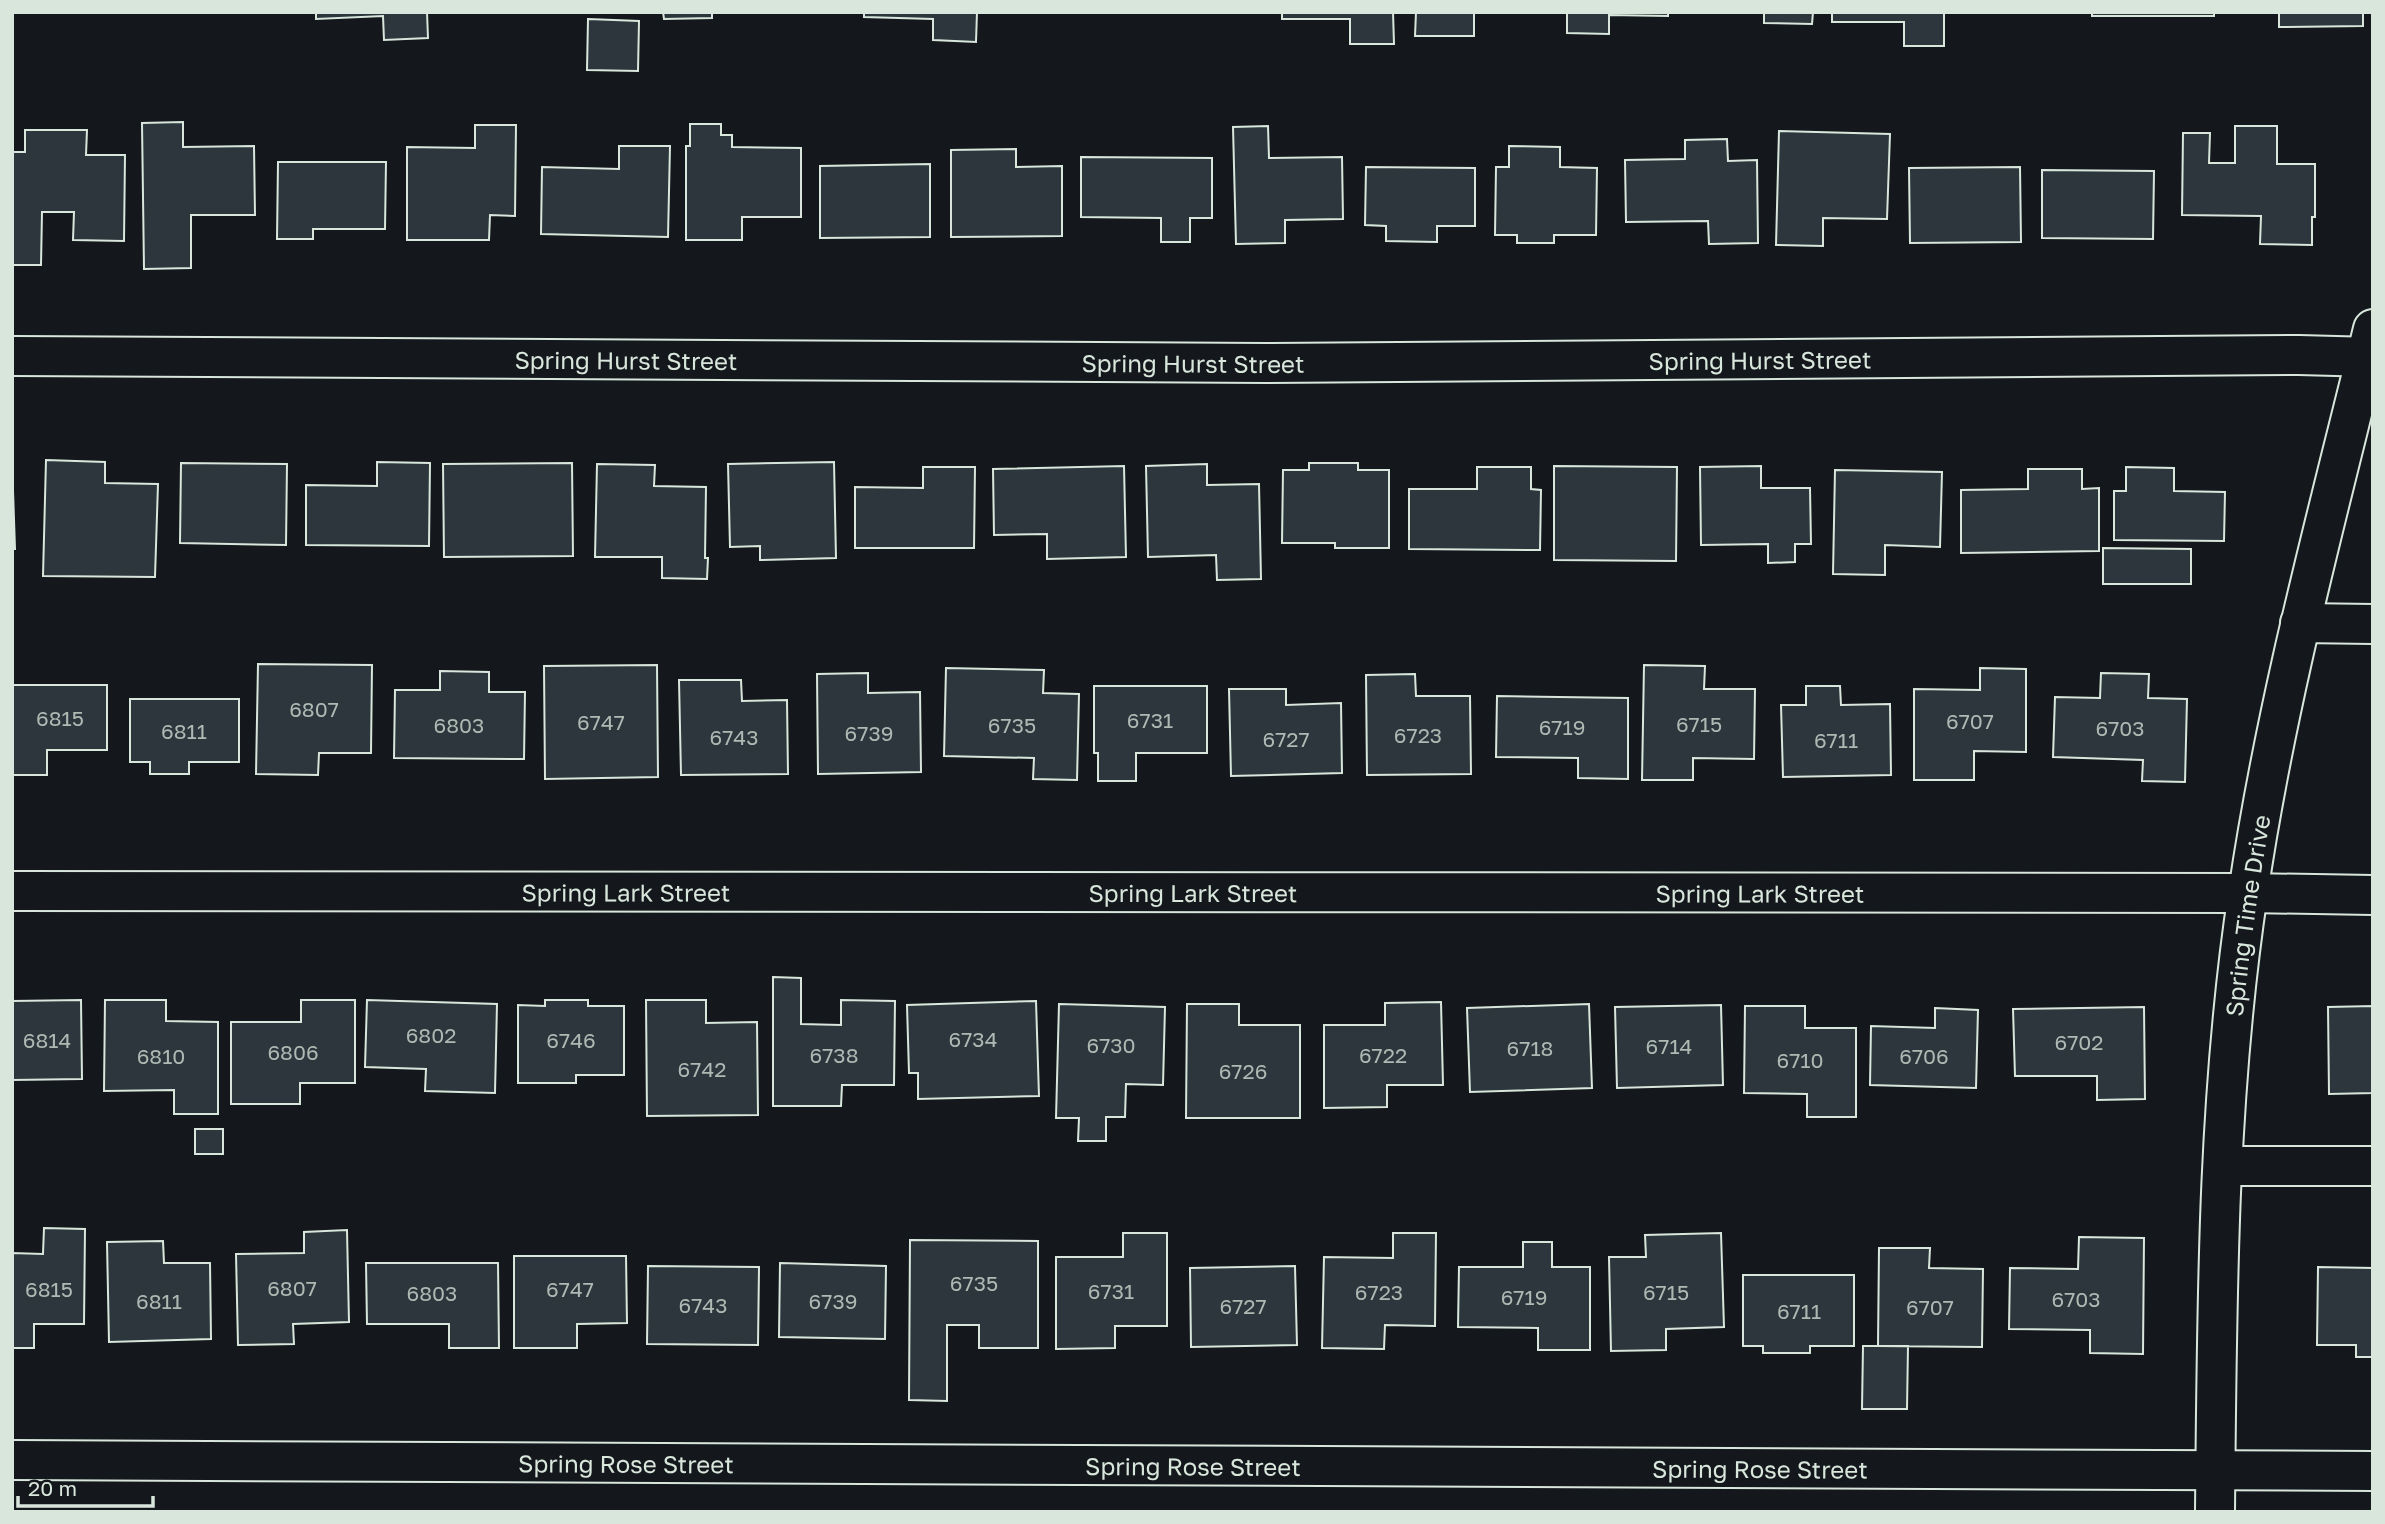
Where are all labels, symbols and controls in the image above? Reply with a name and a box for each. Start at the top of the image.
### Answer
street label: Spring Hurst Street [514,344,738,375]
street label: Spring Hurst Street [1648,344,1872,375]
street label: Spring Hurst Street [1081,347,1305,378]
house number: 6807 [289,696,339,722]
house number: 6815 [36,705,84,731]
house number: 6731 [1127,707,1173,733]
house number: 6707 [1946,708,1994,734]
house number: 6747 [577,709,625,735]
house number: 6715 [1676,711,1722,737]
house number: 6803 [434,712,484,738]
house number: 6735 [988,712,1036,738]
house number: 6719 [1539,714,1585,740]
house number: 6703 [2095,715,2145,741]
house number: 6811 [161,718,207,744]
house number: 6739 [845,720,893,746]
house number: 6723 [1394,722,1442,748]
house number: 6743 [710,724,758,750]
house number: 6727 [1262,726,1310,752]
house number: 6711 [1814,727,1858,753]
street label: Spring Time Drive [2218,812,2275,1018]
street label: Spring Lark Street [521,877,731,906]
street label: Spring Lark Street [1088,877,1298,907]
street label: Spring Lark Street [1655,878,1865,907]
house number: 6802 [406,1022,456,1048]
house number: 6734 [949,1026,997,1052]
house number: 6814 [23,1027,71,1053]
house number: 6746 [546,1027,596,1053]
house number: 6702 [2054,1029,2104,1055]
house number: 6730 [1086,1032,1136,1058]
house number: 6714 [1646,1033,1692,1059]
house number: 6718 [1507,1035,1553,1061]
house number: 6806 [267,1039,319,1065]
house number: 6738 [810,1042,858,1068]
house number: 6722 [1359,1042,1407,1068]
house number: 6810 [137,1043,185,1069]
house number: 6706 [1899,1043,1949,1069]
house number: 6710 [1776,1047,1824,1073]
house number: 6742 [678,1056,726,1082]
house number: 6726 [1219,1058,1267,1084]
house number: 6735 [950,1270,998,1296]
house number: 6807 [267,1275,317,1301]
house number: 6815 [25,1276,73,1302]
house number: 6747 [546,1276,594,1302]
house number: 6731 [1088,1278,1134,1304]
house number: 6723 [1355,1279,1403,1305]
house number: 6715 [1643,1279,1689,1305]
house number: 6803 [407,1280,457,1306]
house number: 6719 [1501,1284,1547,1310]
house number: 6703 [2051,1286,2101,1312]
house number: 6811 [136,1288,182,1314]
house number: 6739 [809,1288,857,1314]
house number: 6743 [679,1292,727,1318]
house number: 6727 [1219,1293,1267,1319]
house number: 6707 [1906,1294,1954,1320]
house number: 6711 [1777,1298,1821,1324]
street label: Spring Rose Street [518,1448,734,1478]
street label: Spring Rose Street [1085,1450,1301,1481]
street label: Spring Rose Street [1652,1453,1868,1483]
scale bar [18,1464,152,1508]
text: 20 m [28,1475,77,1501]

